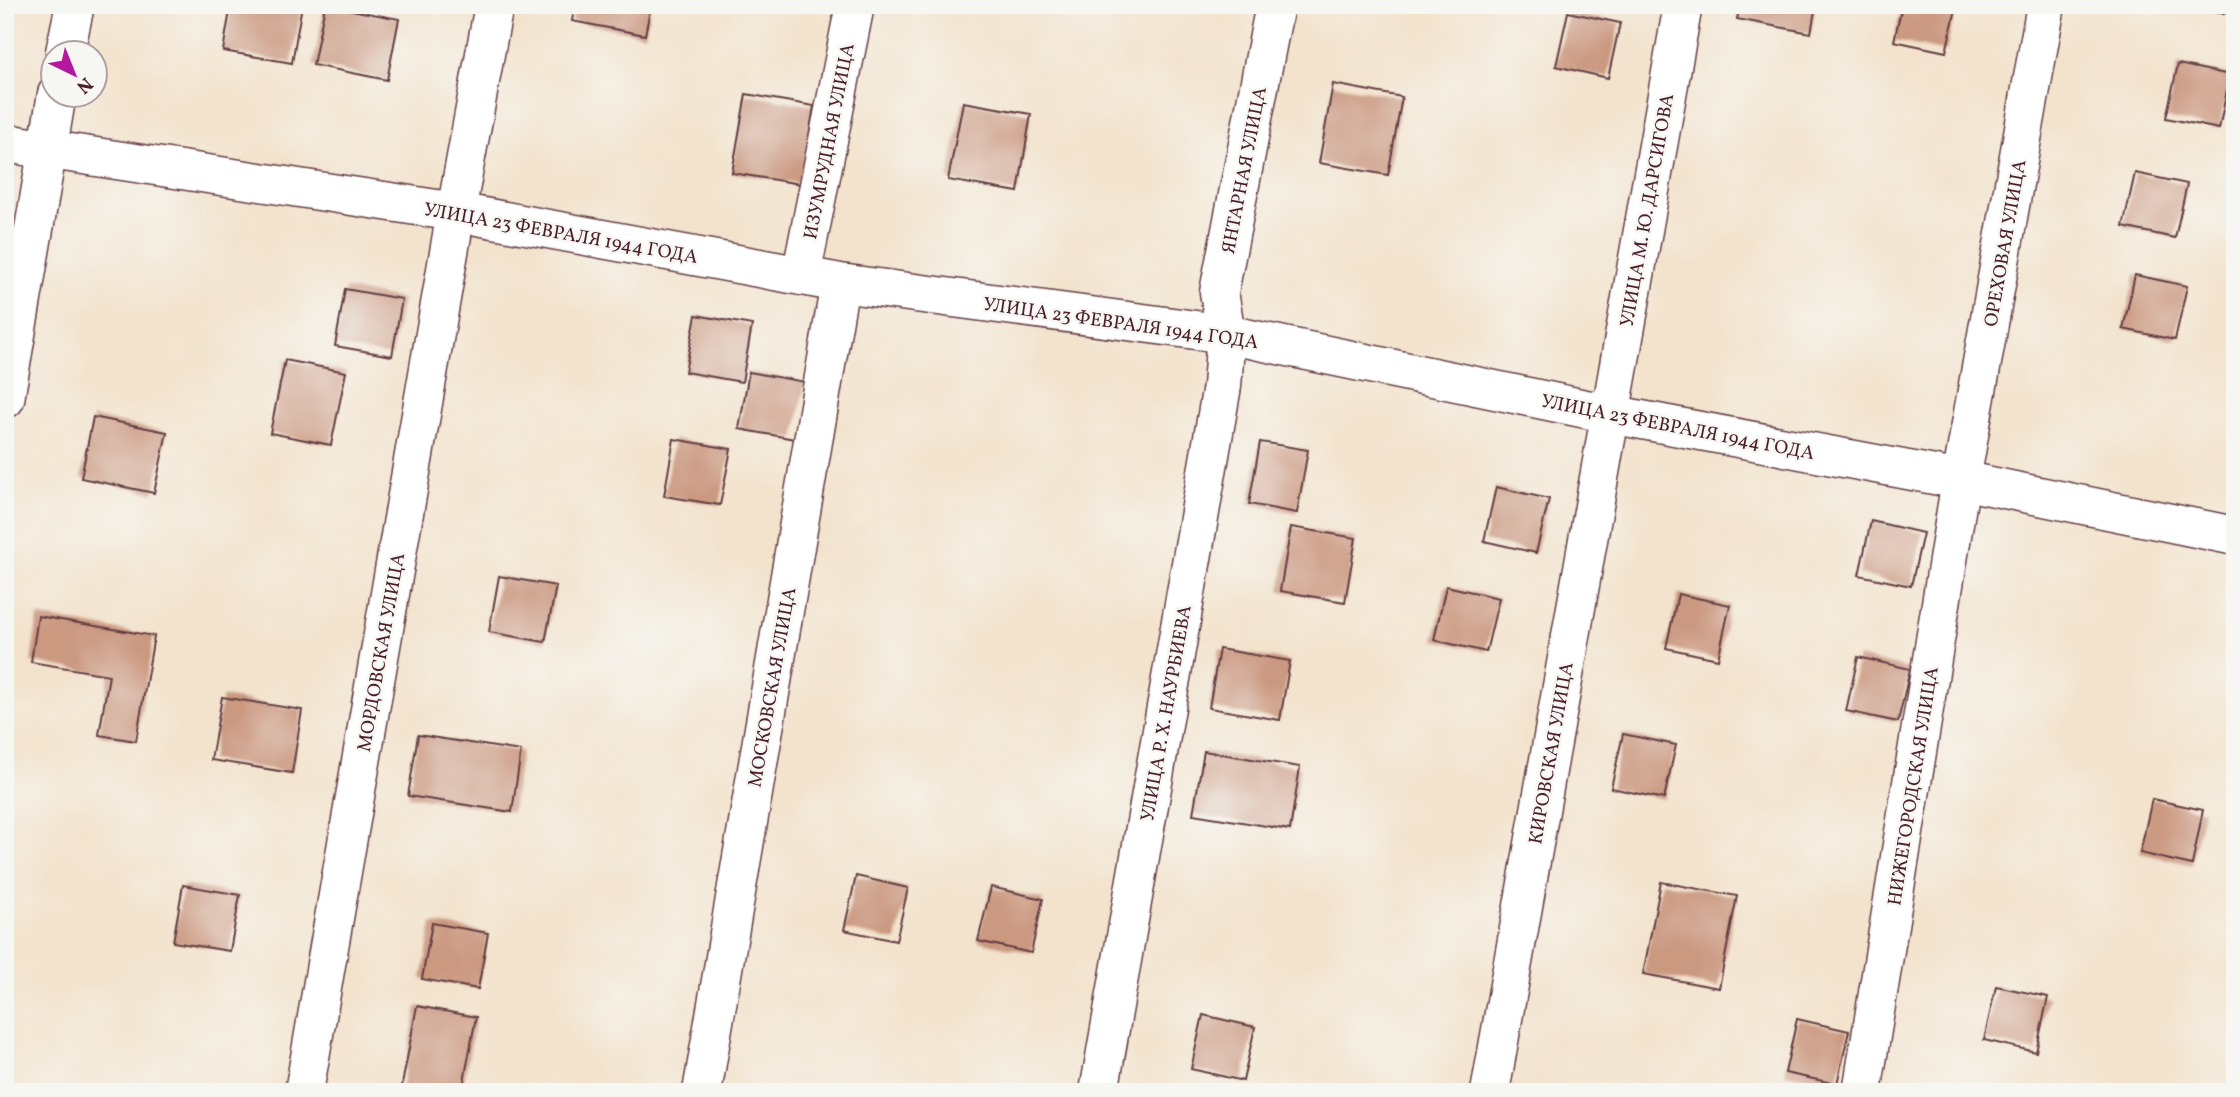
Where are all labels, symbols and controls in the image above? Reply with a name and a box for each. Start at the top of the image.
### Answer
north arrow [38,38,108,108]
street label: ИЗУМРУДНАЯ УЛИЦА [798,41,862,242]
text: N [70,71,98,99]
street label: ЯНТАРНАЯ УЛИЦА [1216,85,1274,256]
street label: УЛИЦА М. Ю. ДАРСИГОВА [1615,92,1681,329]
street label: ОРЕХОВАЯ УЛИЦА [1978,158,2033,329]
street label: УЛИЦА 23 ФЕВРАЛЯ 1944 ГОДА [422,197,700,271]
street label: УЛИЦА 23 ФЕВРАЛЯ 1944 ГОДА [981,292,1260,356]
street label: УЛИЦА 23 ФЕВРАЛЯ 1944 ГОДА [1539,389,1816,467]
street label: МОРДОВСКАЯ УЛИЦА [352,551,412,754]
street label: МОСКОВСКАЯ УЛИЦА [743,585,803,789]
street label: УЛИЦА Р. Х. НАУРБИЕВА [1135,603,1199,824]
street label: КИРОВСКАЯ УЛИЦА [1523,660,1581,846]
street label: НИЖЕГОРОДСКАЯ УЛИЦА [1882,665,1946,908]

